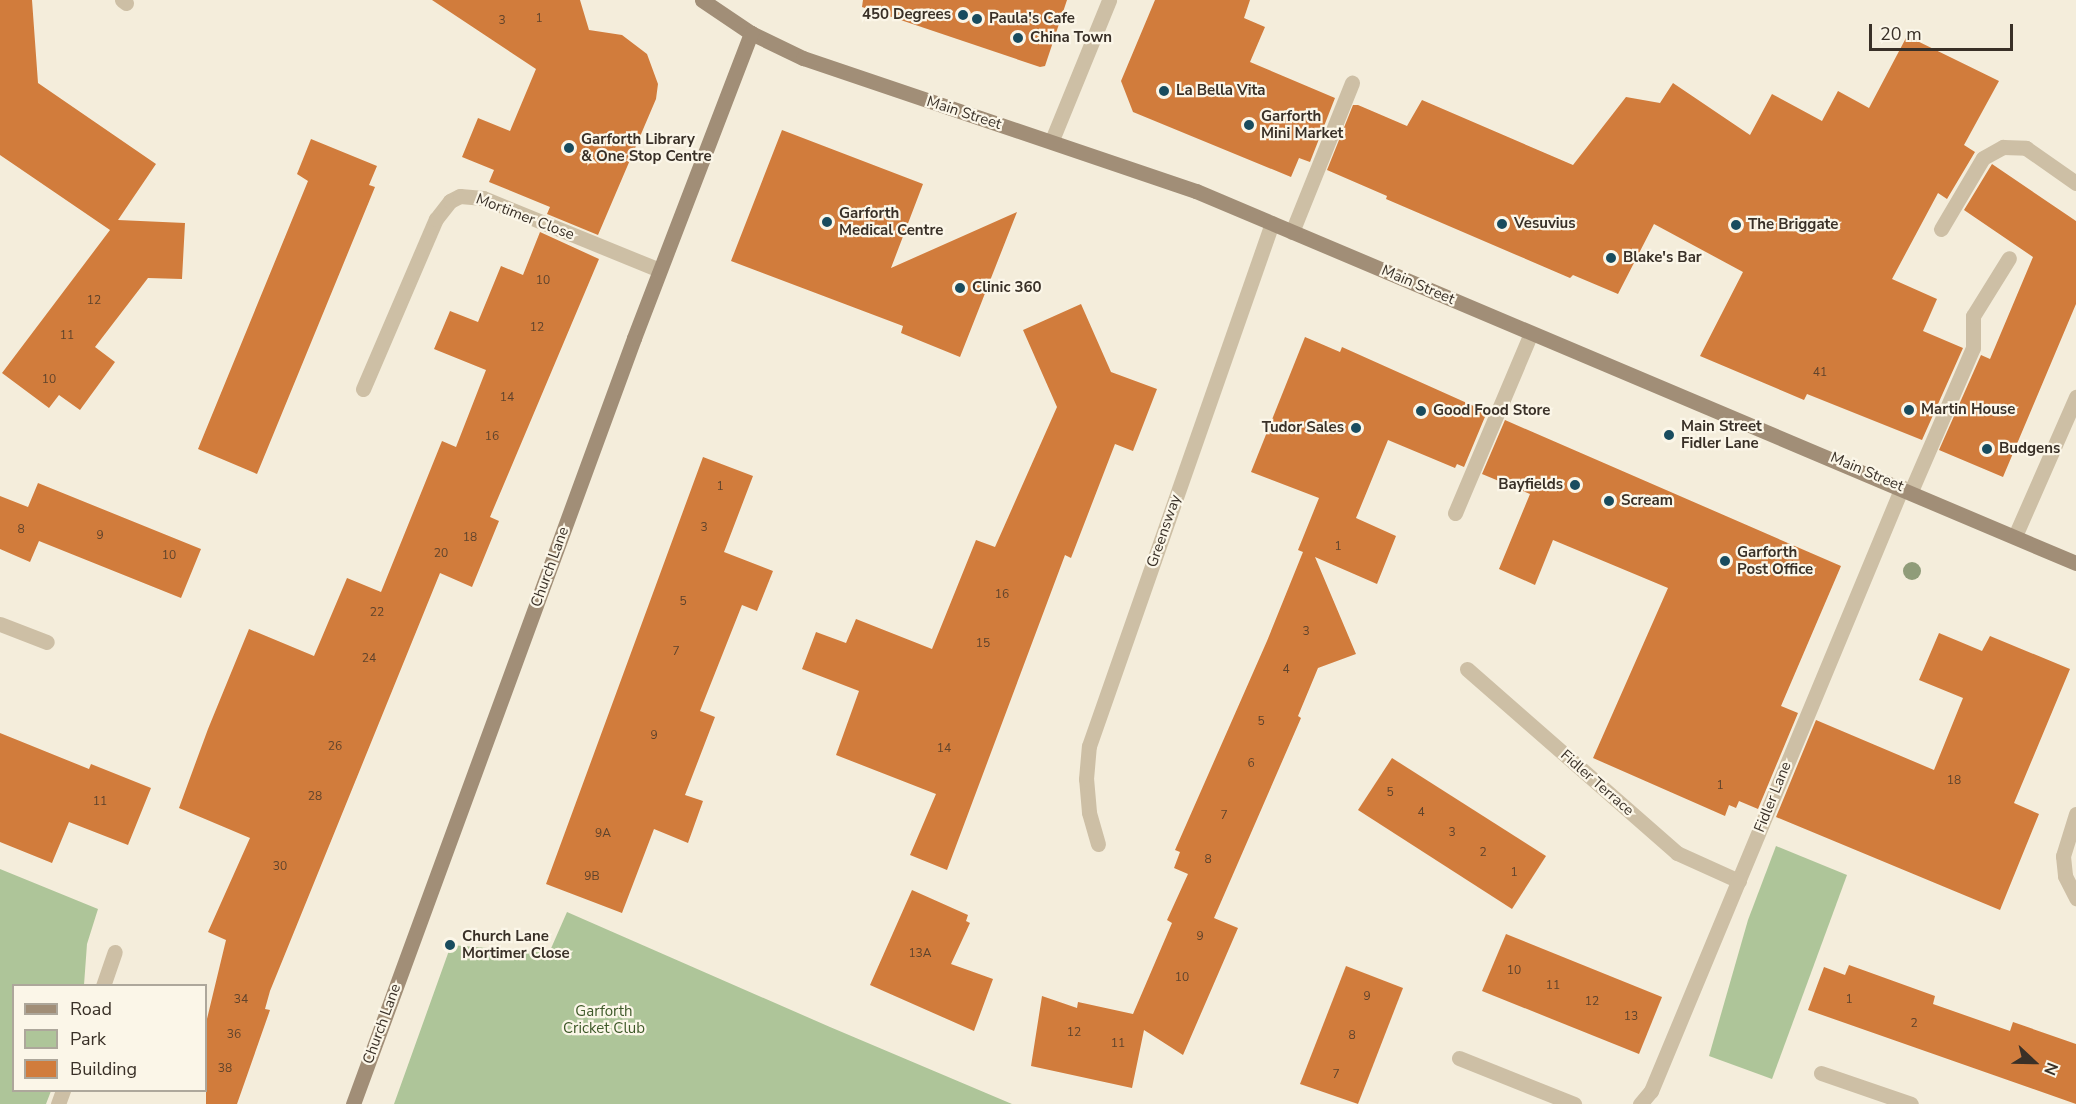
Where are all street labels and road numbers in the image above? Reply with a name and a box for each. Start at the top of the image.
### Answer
street label: Main Street [924,92,1004,134]
street label: Mortimer Close [473,190,577,244]
street label: Main Street [1379,262,1457,308]
street label: Main Street [1828,449,1906,495]
street label: Greensway [1143,492,1185,570]
street label: Church Lane [527,524,573,610]
street label: Fidler Terrace [1557,746,1637,820]
street label: Fidler Lane [1751,759,1795,835]
street label: Church Lane [359,981,405,1067]

